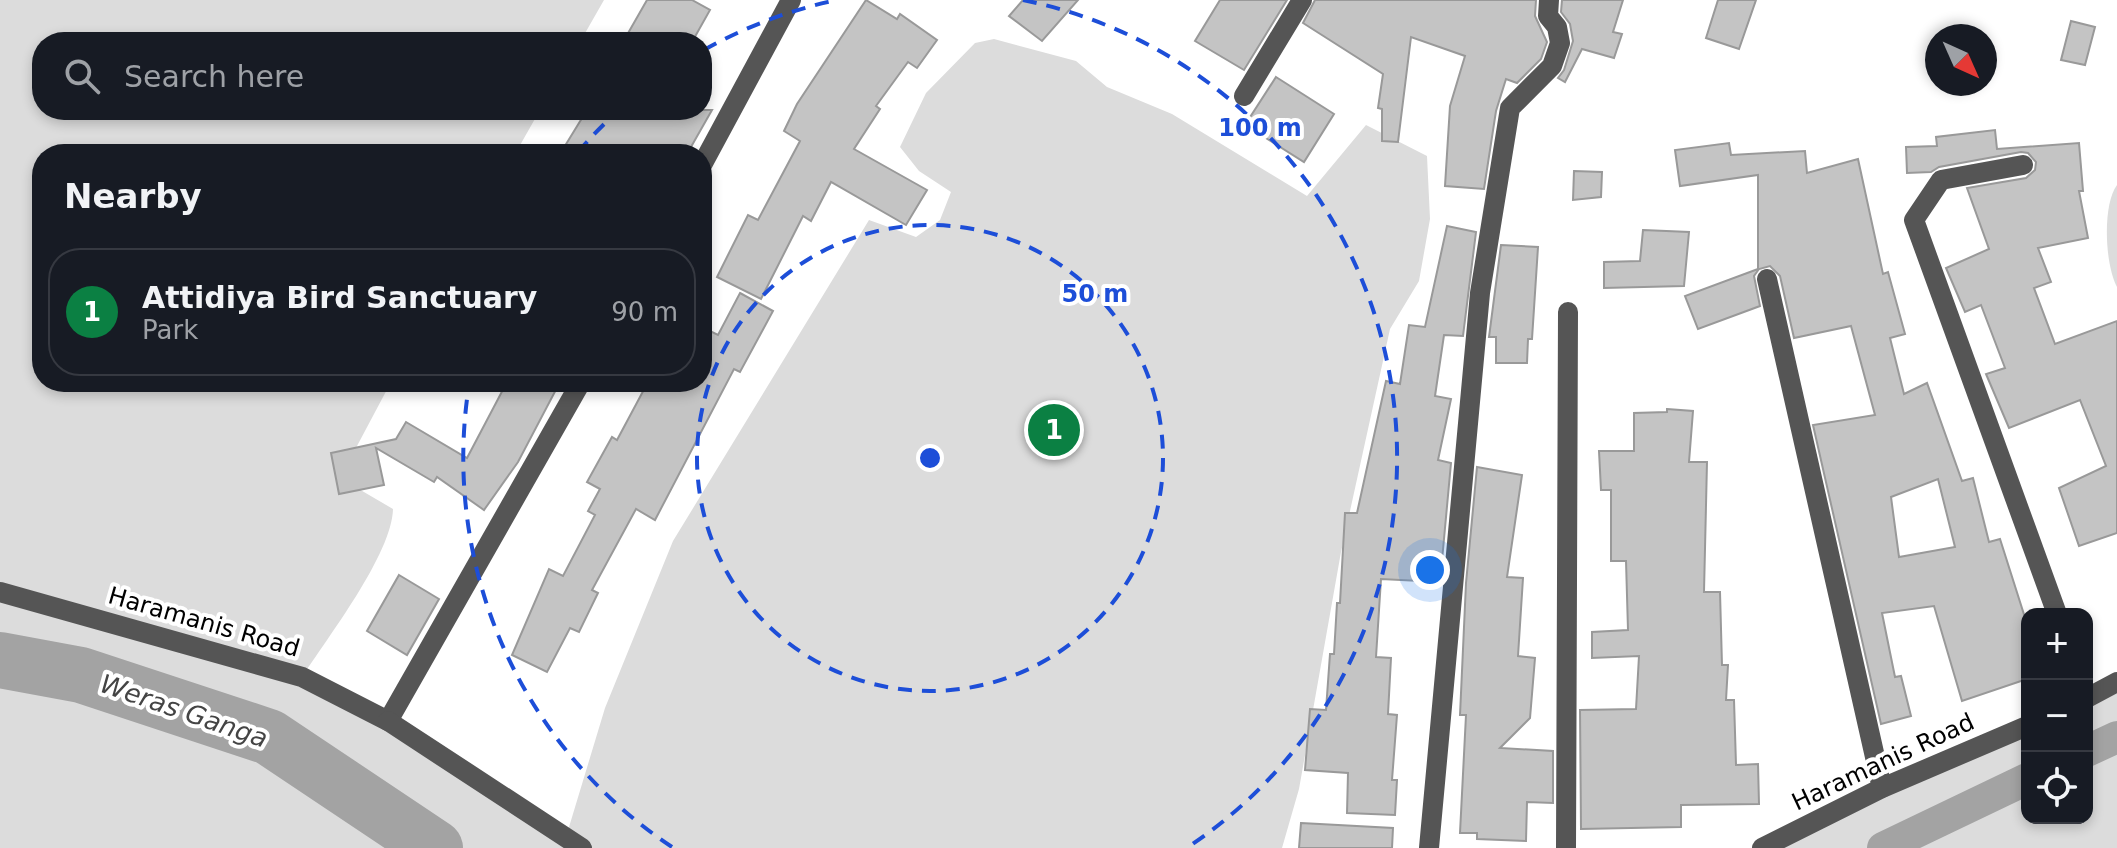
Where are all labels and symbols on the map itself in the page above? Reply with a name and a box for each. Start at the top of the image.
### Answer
north arrow [1925,24,1997,96]
text: 100 m [1218,114,1302,142]
text: 50 m [1062,280,1128,308]
pin: 1 [1028,400,1080,460]
centre of rings [916,444,944,472]
your location [1410,550,1450,590]
street label: Haramanis Road [105,581,303,663]
water label: Weras Ganga [96,668,272,754]
street label: Haramanis Road [1788,708,1978,816]

